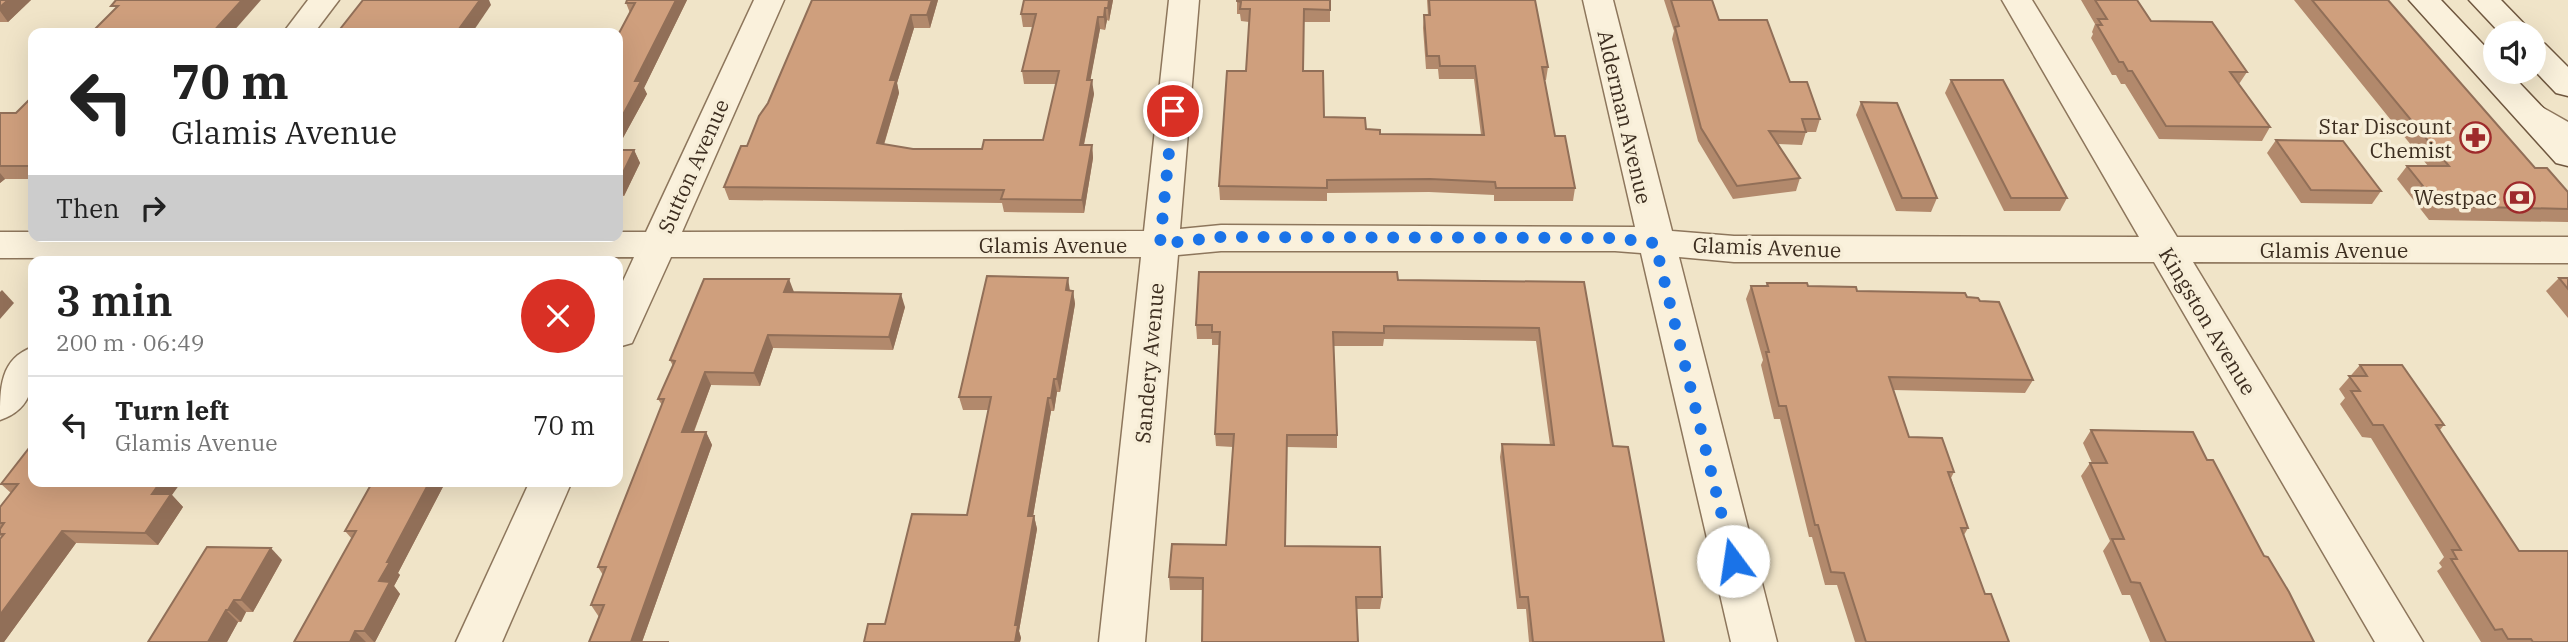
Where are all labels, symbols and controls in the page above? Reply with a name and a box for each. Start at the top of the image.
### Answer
map controls [2483,21,2546,84]
button: sound [2483,21,2546,84]
street label: Alderman Avenue [1591,27,1659,207]
text: 70 m [171,49,289,112]
icon: left [56,56,147,147]
pin [1143,81,1203,141]
icon: arrive [1154,92,1192,130]
street label: Sutton Avenue [651,95,735,237]
text: Glamis Avenue [171,111,397,153]
place label: Star Discount Chemist [2319,112,2452,164]
pharmacy icon: Star Discount Chemist [2458,121,2492,155]
bank icon: Westpac [2503,180,2537,214]
place label: Westpac [2413,183,2497,211]
icon: right [134,189,172,227]
text: Then [56,191,120,225]
street label: Glamis Avenue [1692,230,1842,264]
street label: Glamis Avenue [979,231,1127,259]
street label: Glamis Avenue [2260,236,2408,264]
street label: Kingston Avenue [2153,242,2263,400]
text: 3 min [56,273,173,328]
button: close [521,279,595,353]
street label: Sandery Avenue [1128,282,1170,444]
text: 200 m · 06:49 [56,327,205,357]
text: Turn left [115,393,229,427]
icon: left [56,406,94,444]
text: 70 m [533,408,595,442]
text: Glamis Avenue [115,427,278,457]
position arrow [1696,524,1770,598]

